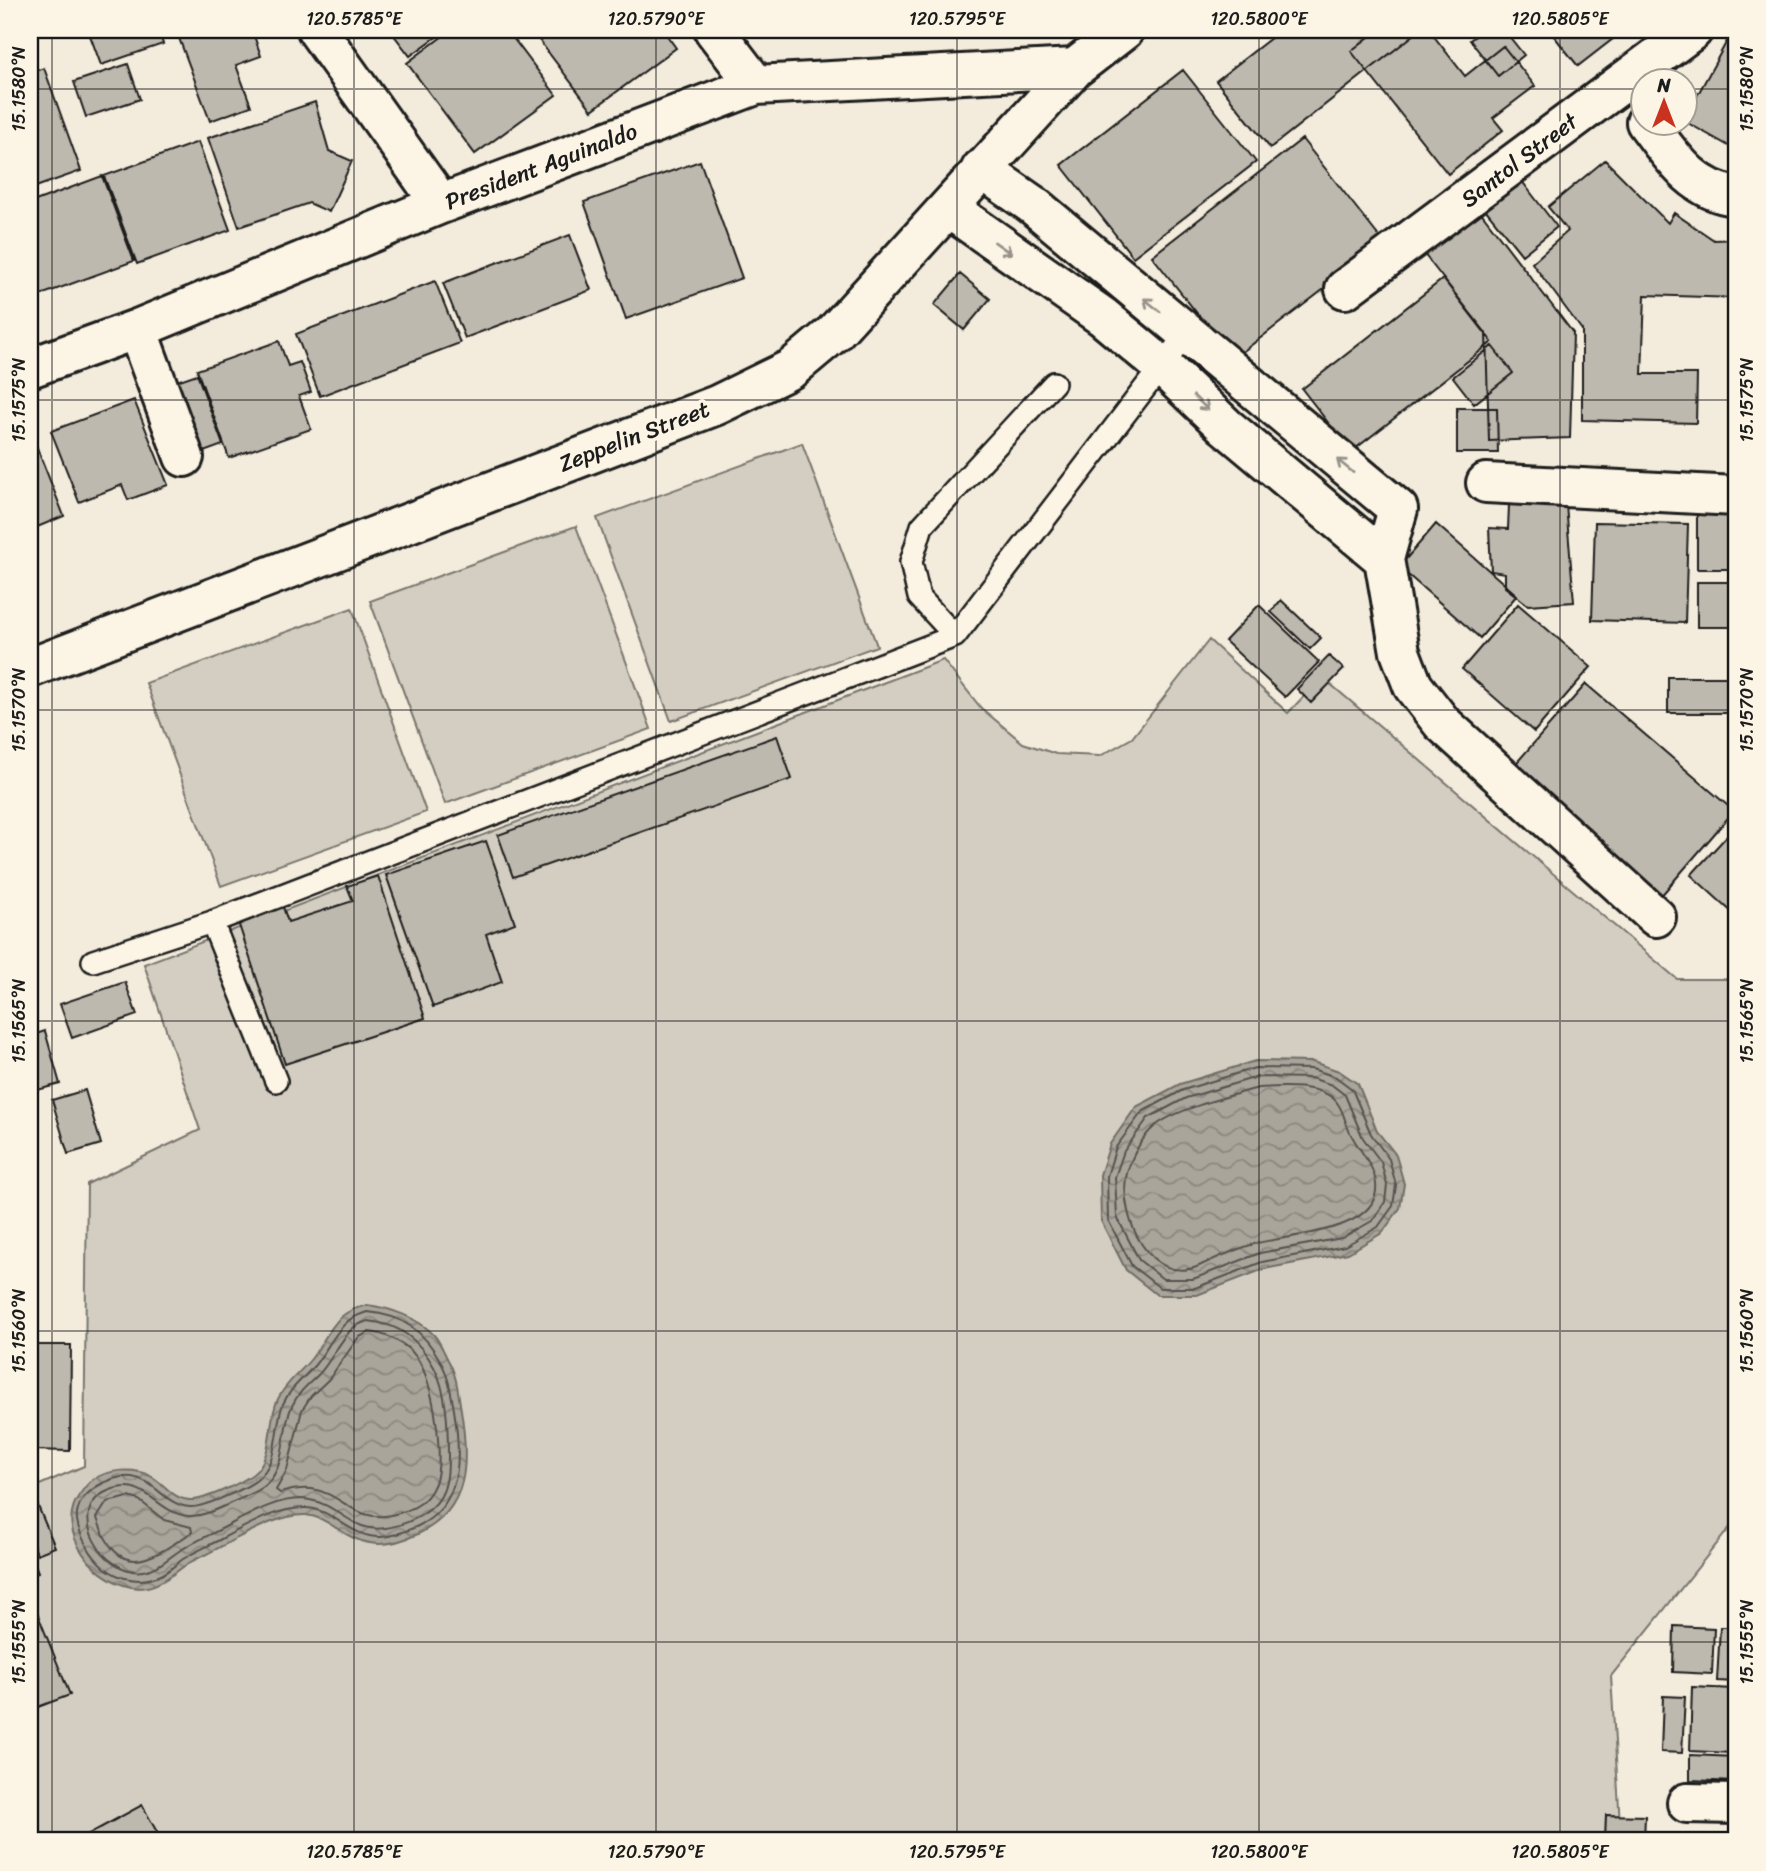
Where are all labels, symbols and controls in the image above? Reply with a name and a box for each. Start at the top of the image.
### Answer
text: 120.5785°E [306,3,403,35]
text: 120.5790°E [608,3,705,35]
text: 120.5795°E [909,3,1006,35]
text: 120.5800°E [1210,3,1309,35]
text: 120.5805°E [1512,3,1609,35]
text: 15.1580°N [3,46,35,132]
text: 15.1580°N [1731,46,1763,132]
north arrow [1630,66,1700,136]
text: N [1656,69,1671,102]
street label: Santol Street [1452,101,1588,219]
street label: President Aguinaldo [439,111,644,222]
one-way arrow [993,241,1012,255]
one-way arrow [1143,297,1161,312]
text: 15.1575°N [3,357,35,442]
text: 15.1575°N [1731,357,1763,442]
street label: Zeppelin Street [552,389,716,484]
one-way arrow [1192,395,1209,412]
one-way arrow [1337,458,1355,473]
text: 15.1570°N [3,667,35,752]
text: 15.1570°N [1731,667,1763,752]
text: 15.1565°N [3,978,35,1063]
text: 15.1565°N [1731,978,1763,1063]
text: 15.1560°N [3,1288,35,1373]
text: 15.1560°N [1731,1288,1763,1373]
text: 15.1555°N [3,1599,35,1685]
text: 15.1555°N [1731,1599,1763,1685]
text: 120.5785°E [306,1836,403,1868]
text: 120.5790°E [608,1836,705,1868]
text: 120.5795°E [909,1836,1006,1868]
text: 120.5800°E [1210,1836,1309,1868]
text: 120.5805°E [1512,1836,1609,1868]

